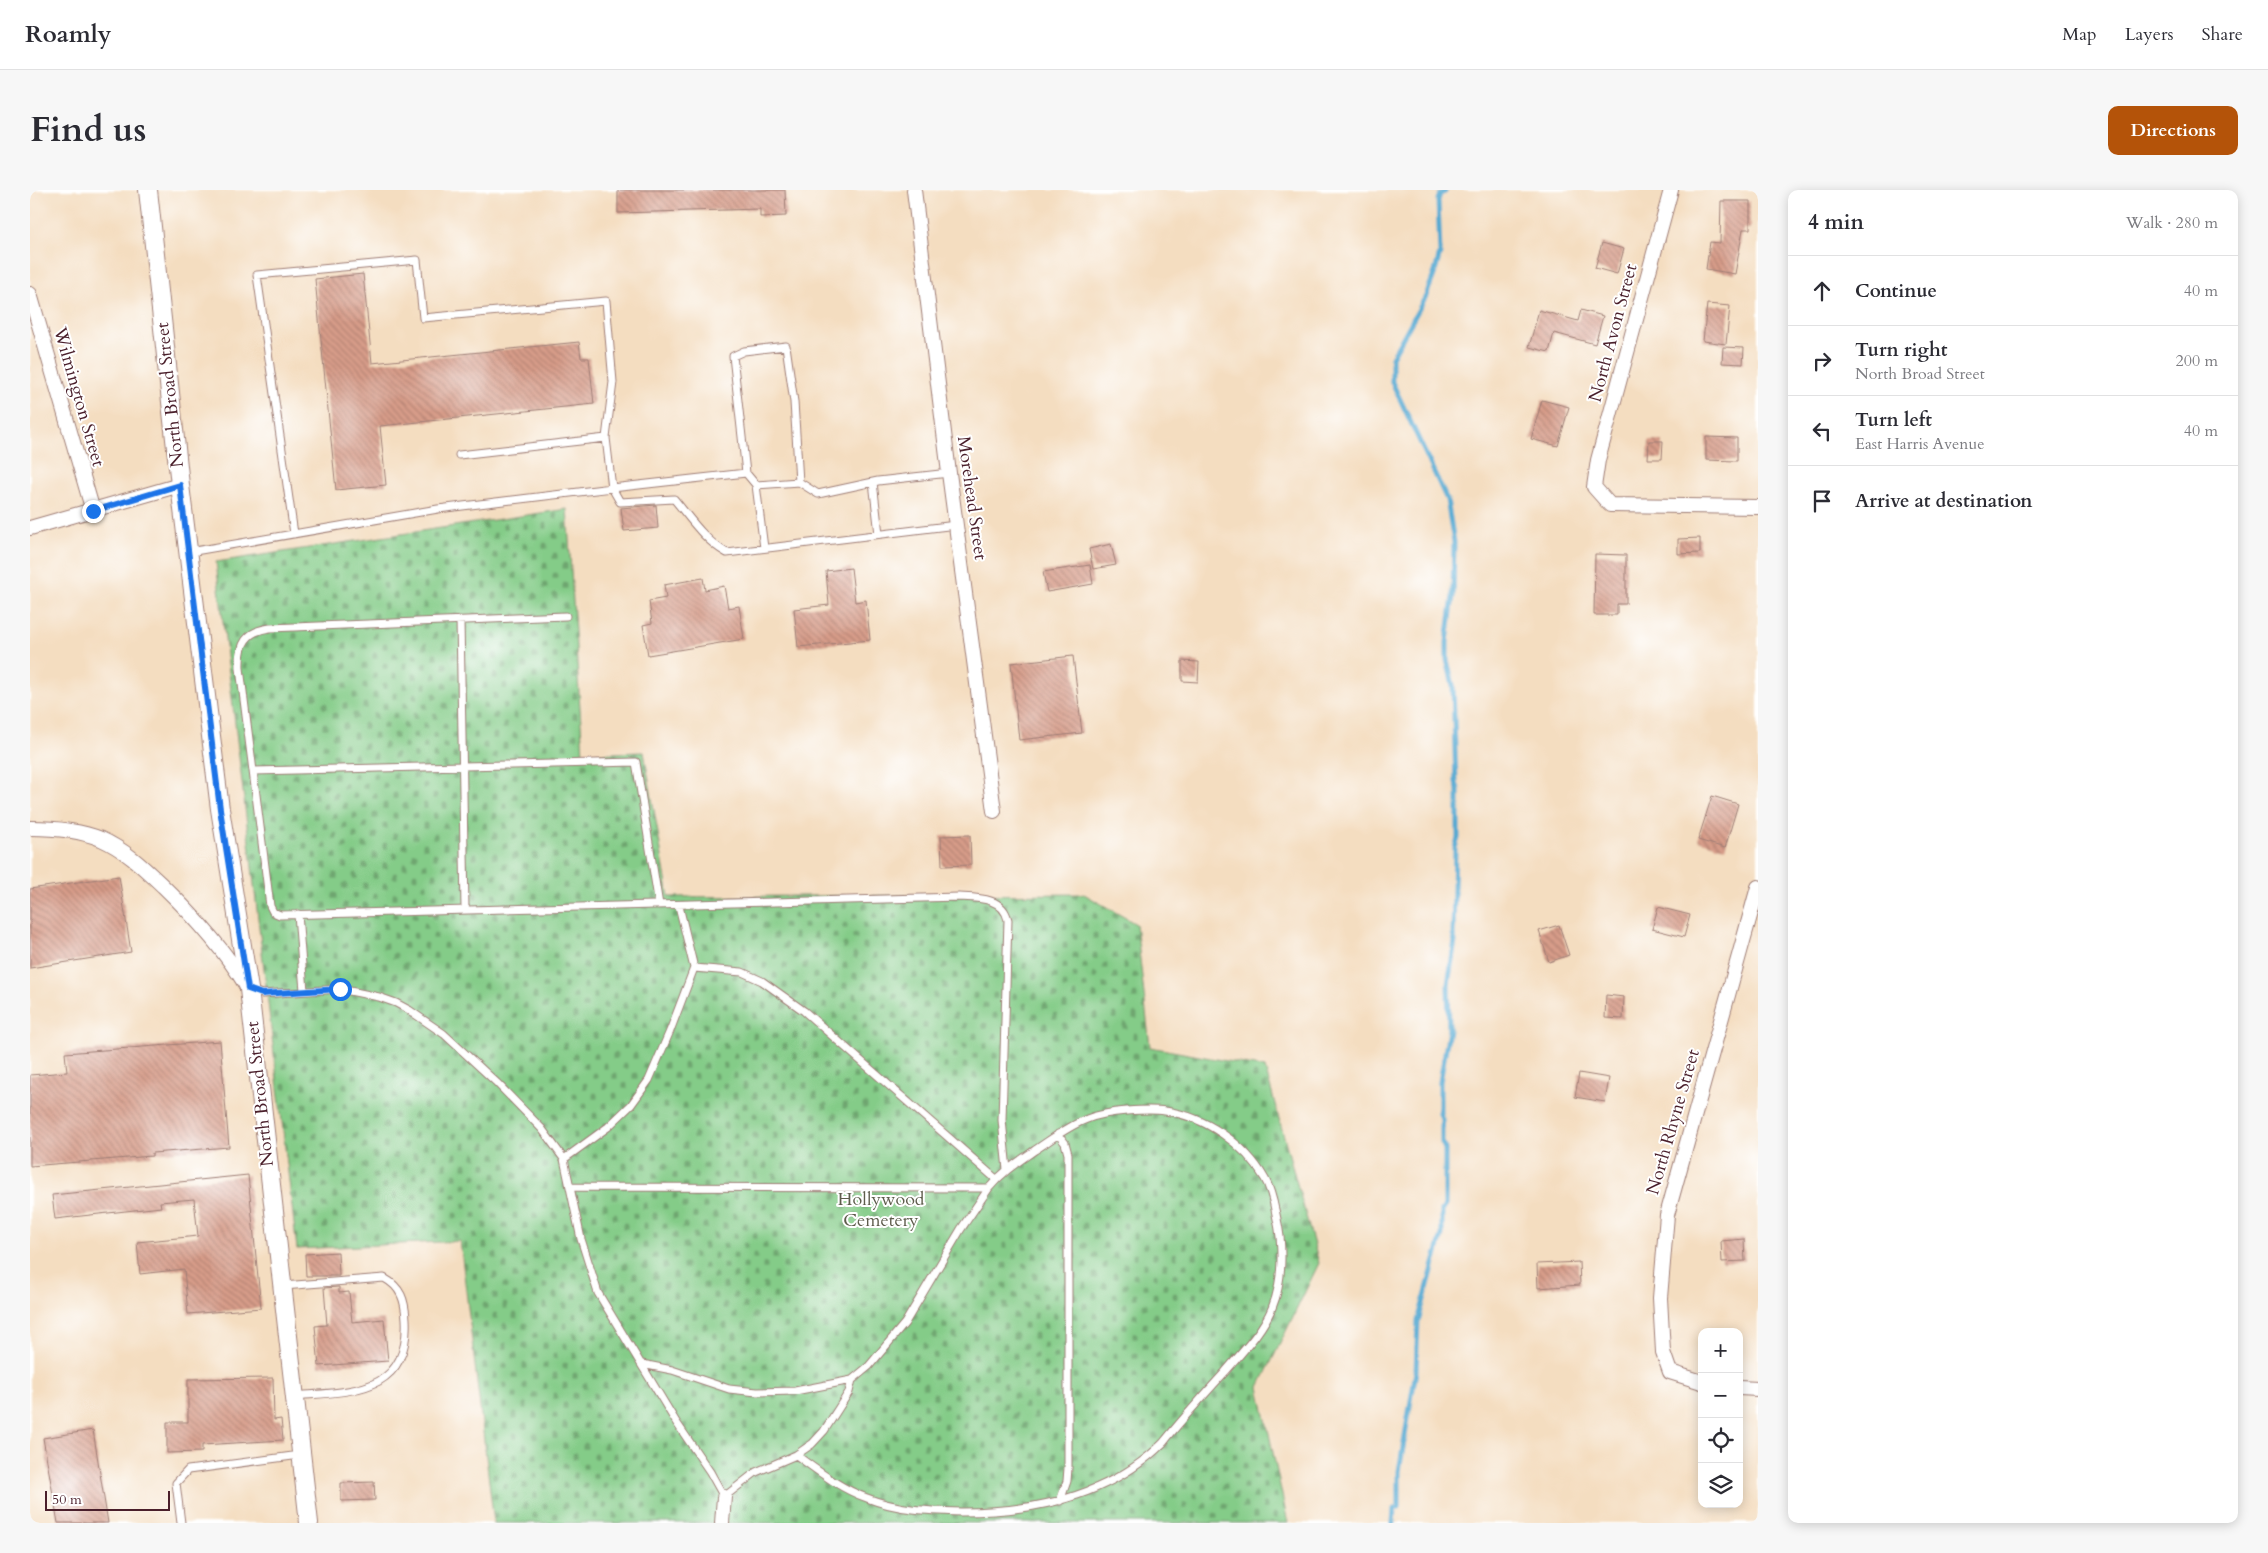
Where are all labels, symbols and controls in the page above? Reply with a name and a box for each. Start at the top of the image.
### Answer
text: Roamly [25,18,111,51]
text: Map [2062,22,2097,47]
text: Layers [2125,22,2174,47]
text: Share [2202,22,2243,47]
text: Find us [30,106,146,154]
button: Directions [2108,106,2238,155]
text: 4 min [1808,208,1864,237]
text: Walk · 280 m [2126,212,2218,234]
street label: North Avon Street [1583,261,1644,405]
icon: ahead [1808,277,1836,305]
text: Continue [1855,278,1937,304]
text: 40 m [2184,280,2218,302]
street label: North Broad Street [150,321,190,469]
street label: Wilmington Street [47,323,111,470]
text: Turn right [1855,337,1947,363]
icon: right [1808,347,1836,375]
text: 200 m [2176,350,2218,372]
text: North Broad Street [1855,363,1985,385]
text: Turn left [1855,407,1932,433]
icon: left [1808,417,1836,445]
text: 40 m [2184,420,2218,442]
text: East Harris Avenue [1855,433,1984,455]
street label: Morehead Street [951,434,993,562]
icon: arrive [1808,487,1836,515]
text: Arrive at destination [1855,488,2032,514]
route end [82,500,105,523]
route start [329,978,352,1001]
street label: North Broad Street [240,1020,280,1168]
street label: North Rhyne Street [1640,1046,1706,1198]
park label: Hollywood Cemetery [838,1187,925,1233]
map controls [1698,1328,1743,1508]
button: + [1698,1328,1743,1373]
button: − [1698,1373,1743,1418]
button: locate [1698,1418,1743,1463]
button: layers [1698,1463,1743,1508]
scale bar [45,1488,170,1511]
text: 50 m [52,1490,82,1509]

